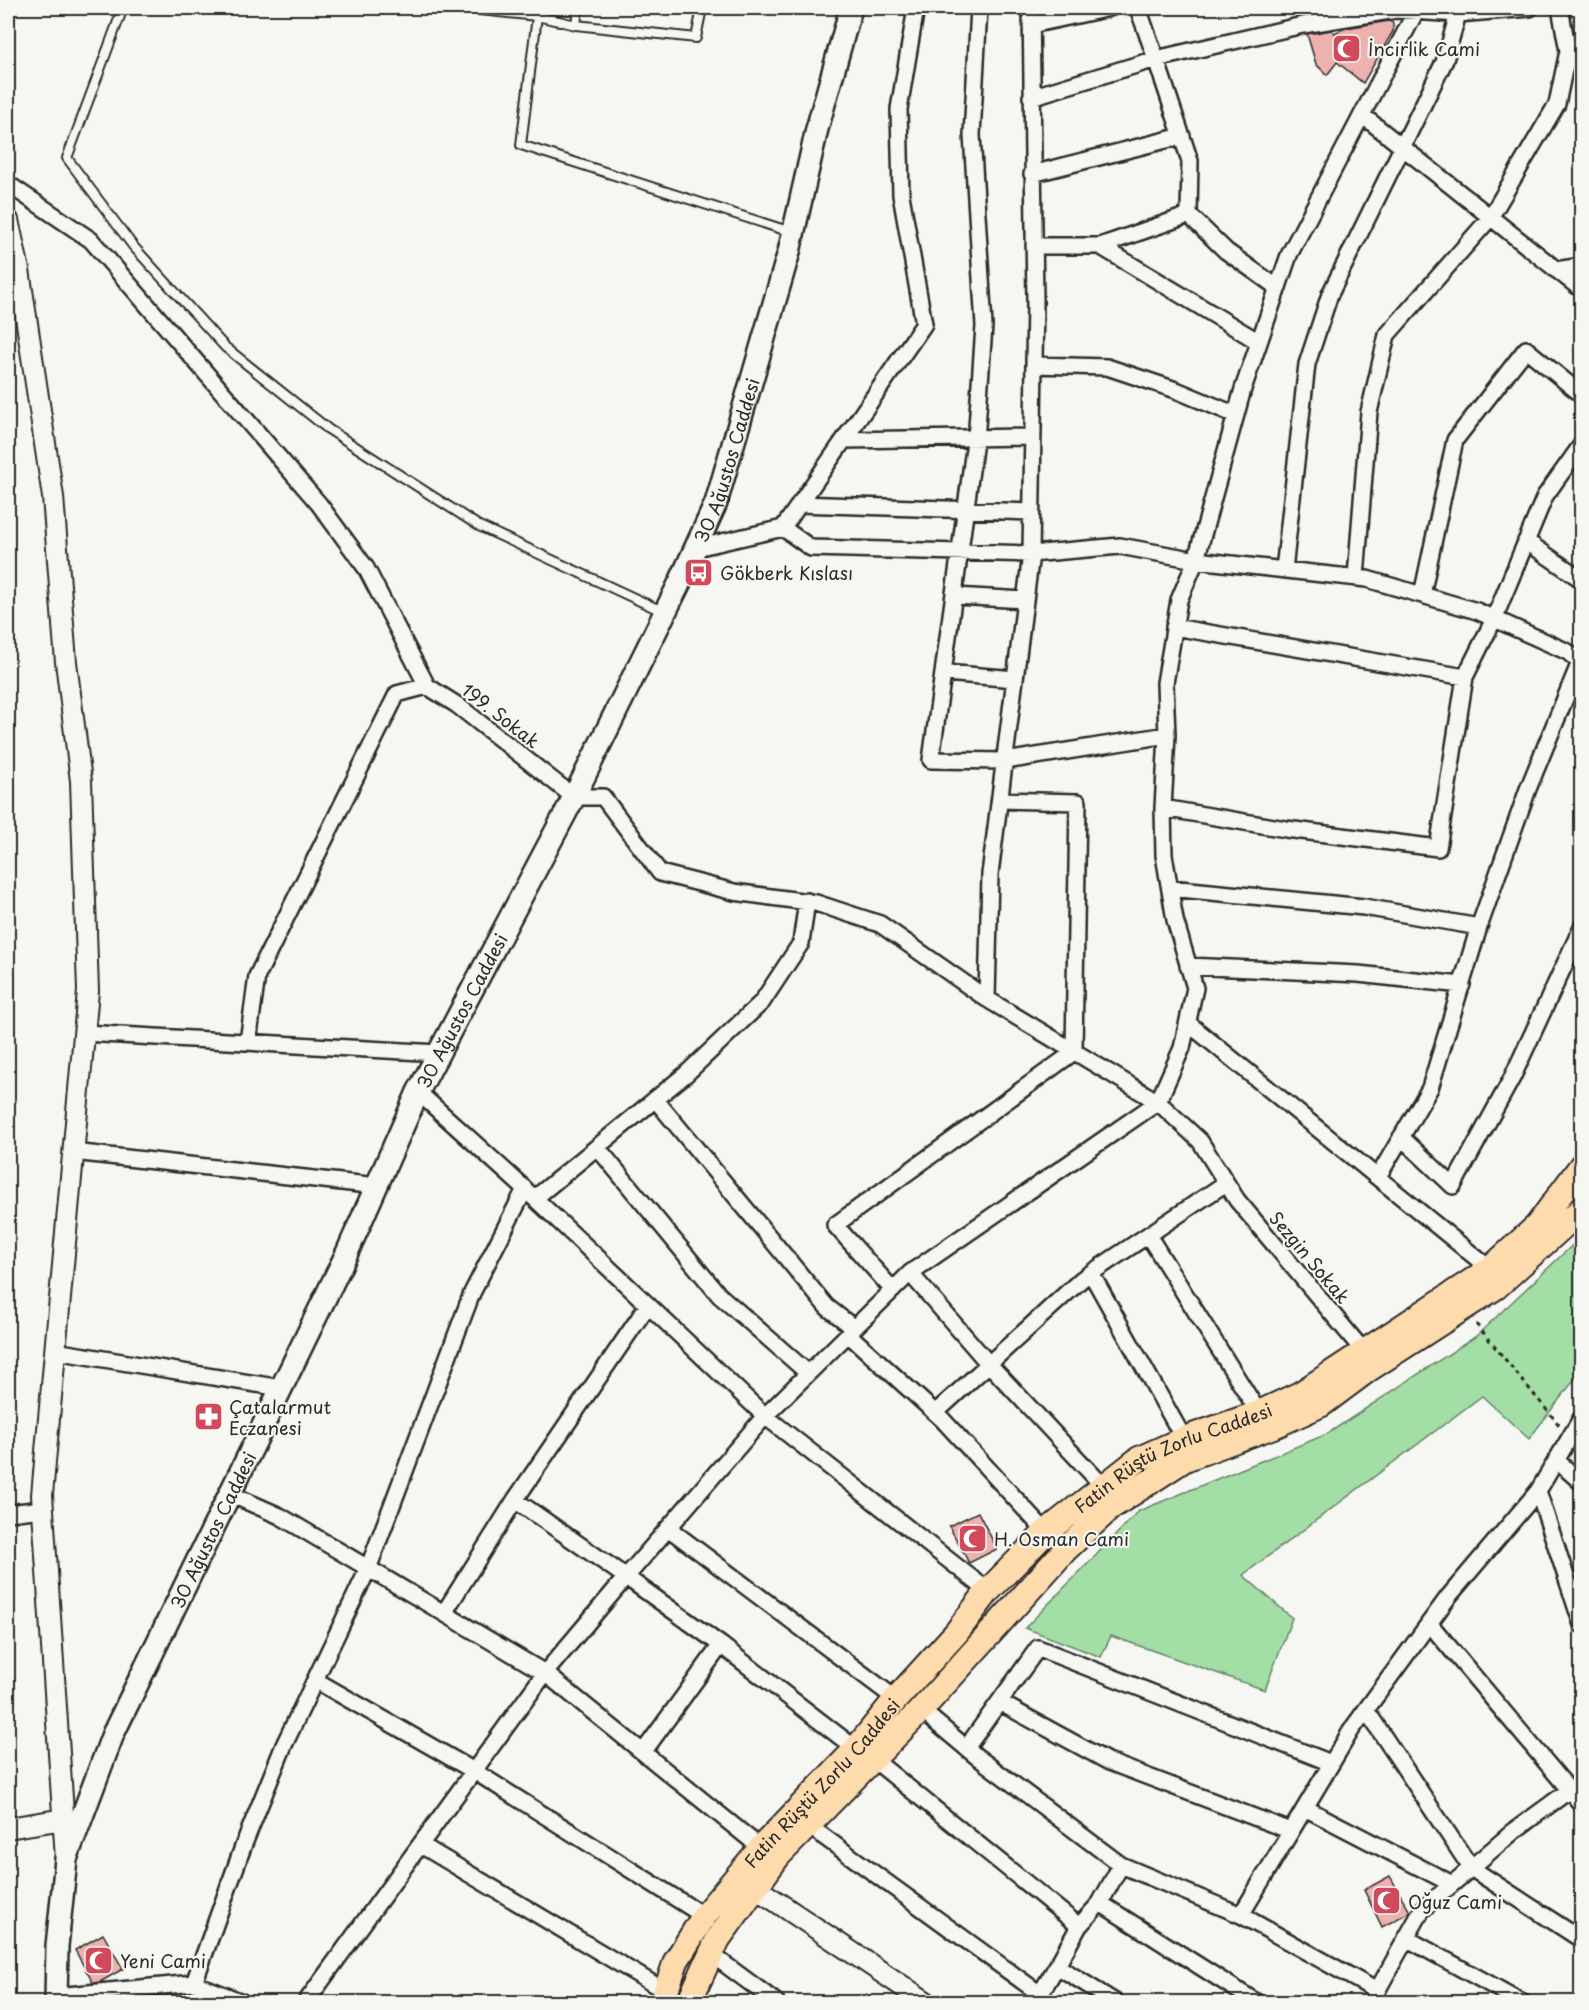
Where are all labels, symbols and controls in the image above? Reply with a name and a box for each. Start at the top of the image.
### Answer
mosque icon: İncirlik Cami [1331,32,1363,64]
place label: İncirlik Cami [1368,35,1480,62]
street label: 30 Ağustos Caddesi [686,375,765,547]
bus stop icon: Gökberk Kıslası [683,556,715,588]
place label: Gökberk Kıslası [720,559,853,586]
street label: 199. Sokak [456,676,546,754]
street label: 30 Ağustos Caddesi [409,928,513,1093]
street label: Sezgin Sokak [1263,1205,1357,1309]
place label: Çatalarmut Eczanesi [229,1393,331,1441]
street label: Fatin Rüştü Zorlu Caddesi [1068,1395,1276,1519]
pharmacy icon: Çatalarmut Eczanesi [192,1400,224,1432]
street label: 30 Ağustos Caddesi [163,1447,262,1613]
mosque icon: H. Osman Cami [957,1522,989,1554]
place label: H. Osman Cami [994,1525,1129,1552]
street label: Fatin Rüştü Zorlu Caddesi [737,1692,905,1873]
mosque icon: Oğuz Cami [1371,1885,1403,1917]
place label: Oğuz Cami [1408,1888,1502,1915]
mosque icon: Yeni Cami [83,1944,115,1976]
place label: Yeni Cami [120,1947,206,1974]

